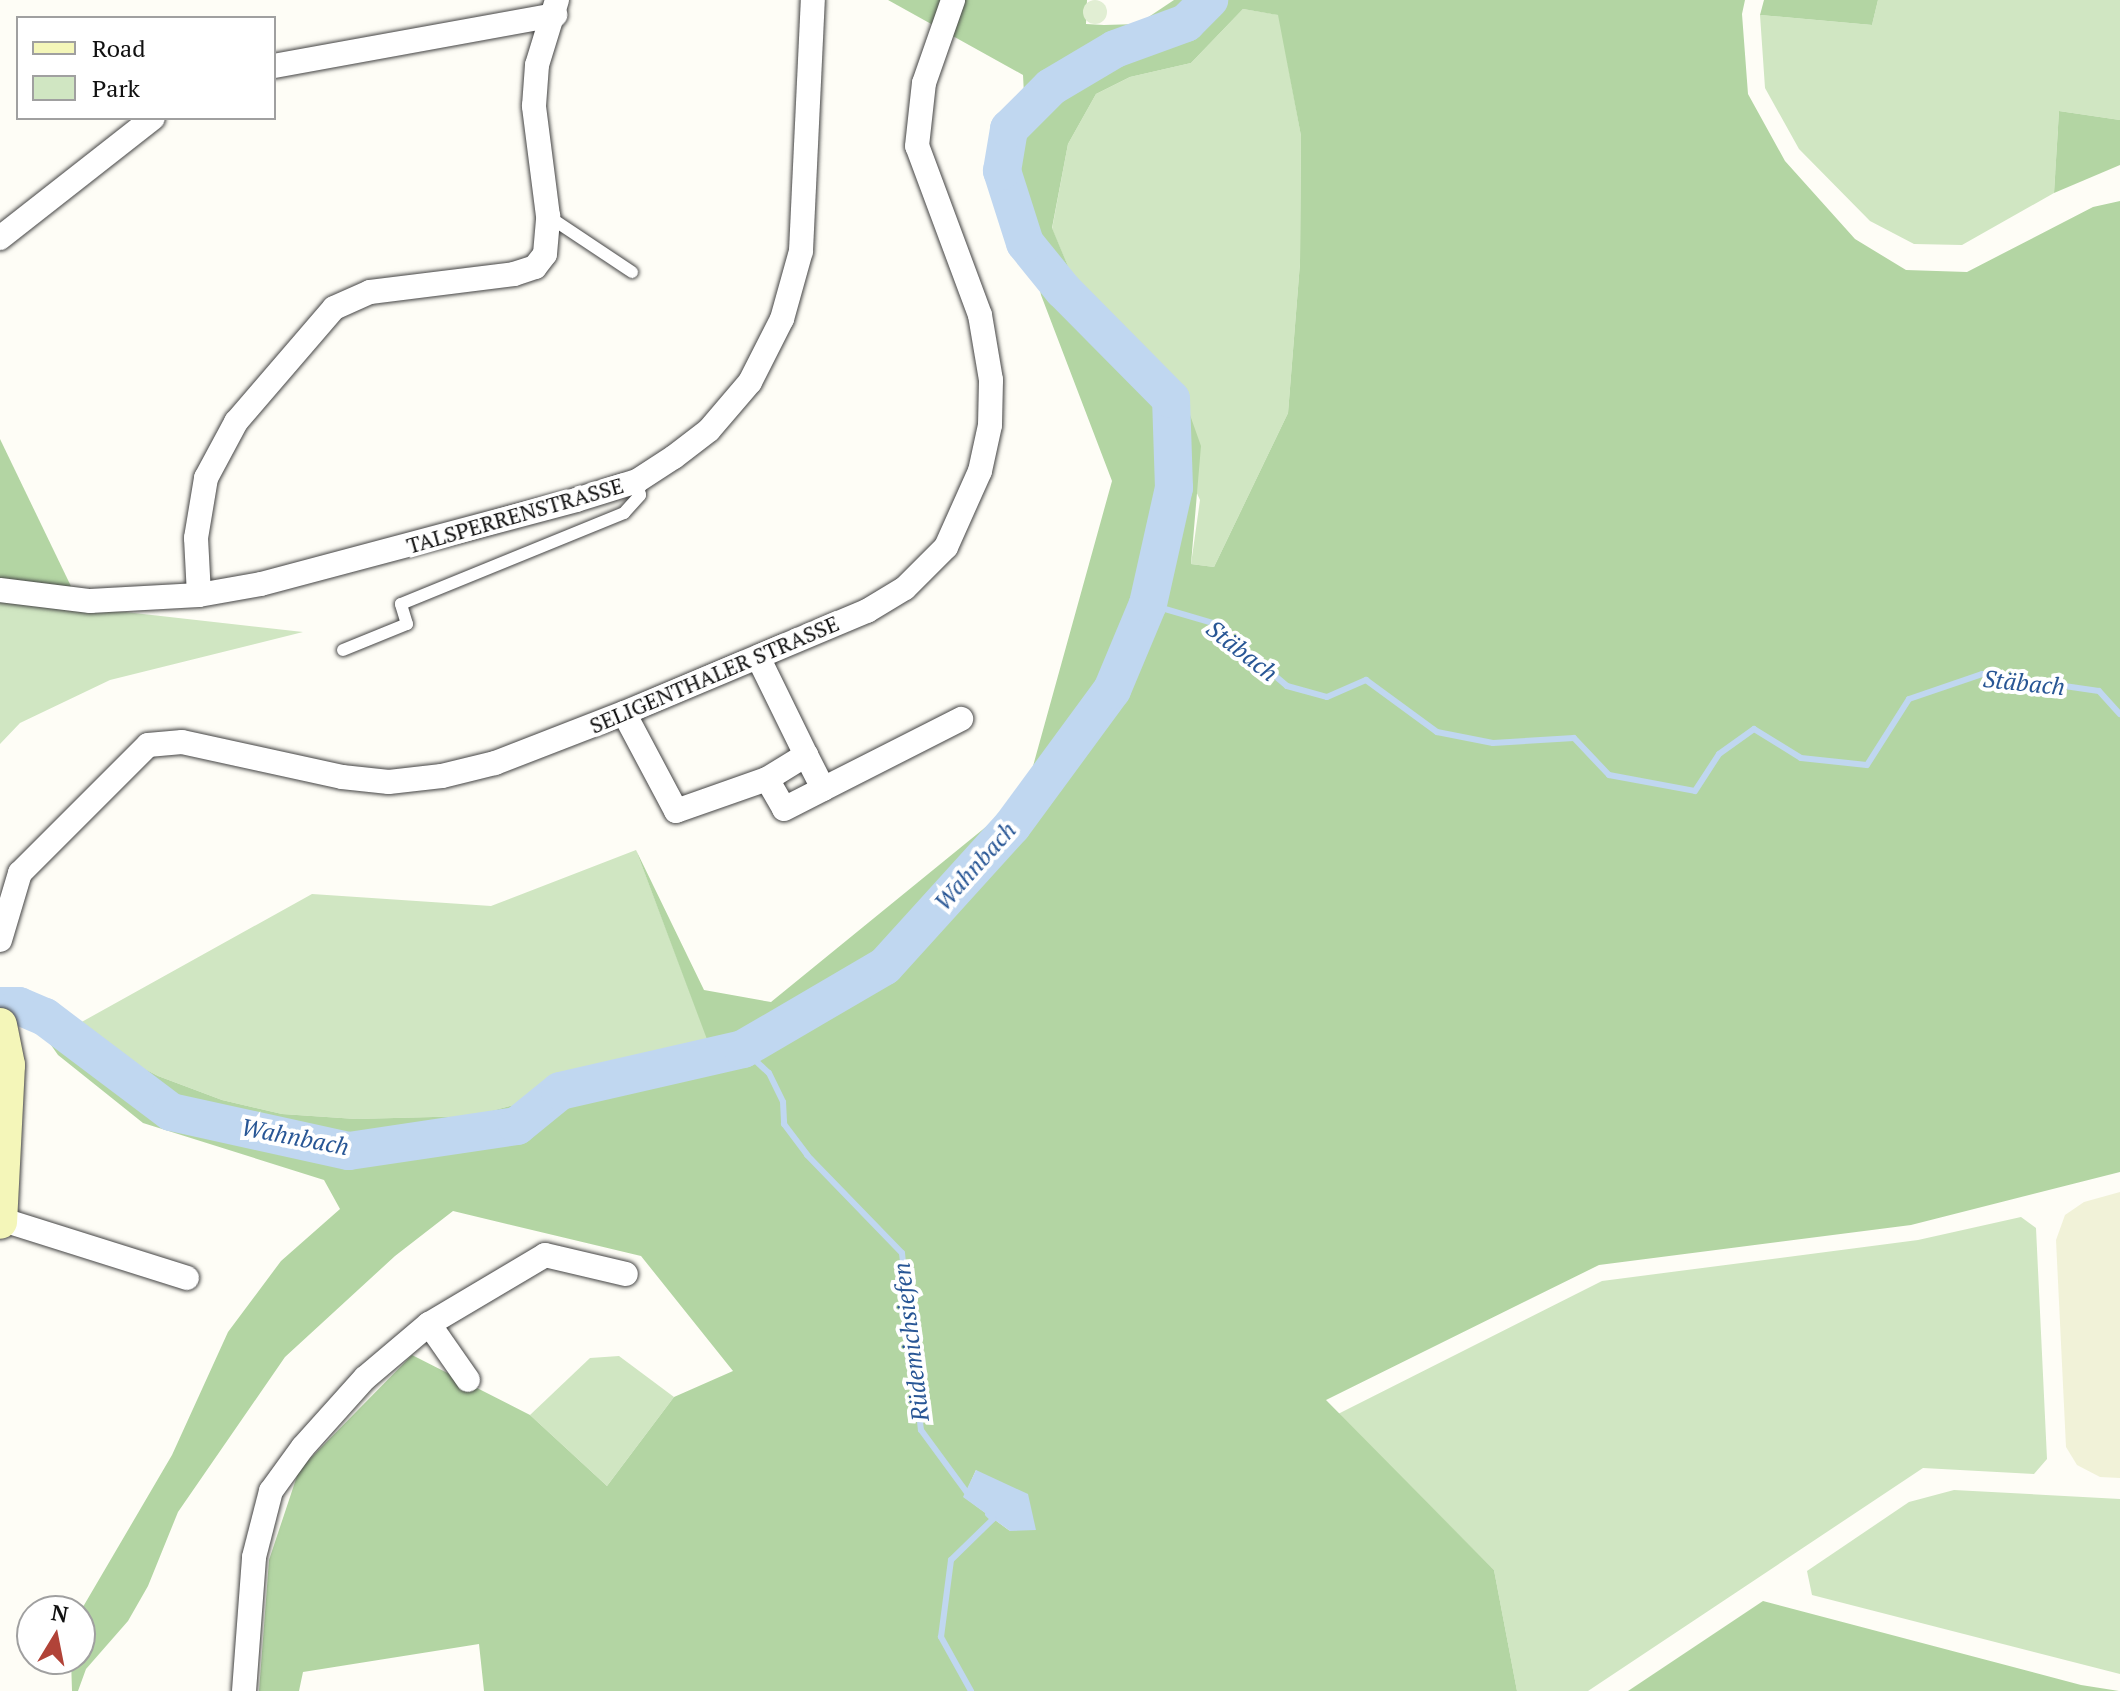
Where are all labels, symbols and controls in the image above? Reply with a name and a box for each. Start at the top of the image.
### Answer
legend [16,16,276,120]
text: Road [92,32,146,64]
text: Park [92,72,140,104]
street label: TALSPERRENSTRASSE [403,471,627,559]
street label: SELIGENTHALER STRASSE [585,609,843,739]
water label: Stäbach [1201,614,1283,688]
water label: Stäbach [1982,664,2066,702]
water label: Wahnbach [928,816,1022,916]
water label: Wahnbach [239,1112,351,1162]
water label: Rüdemichsiefen [887,1261,935,1423]
north arrow [16,1595,96,1675]
text: N [49,1597,71,1629]

